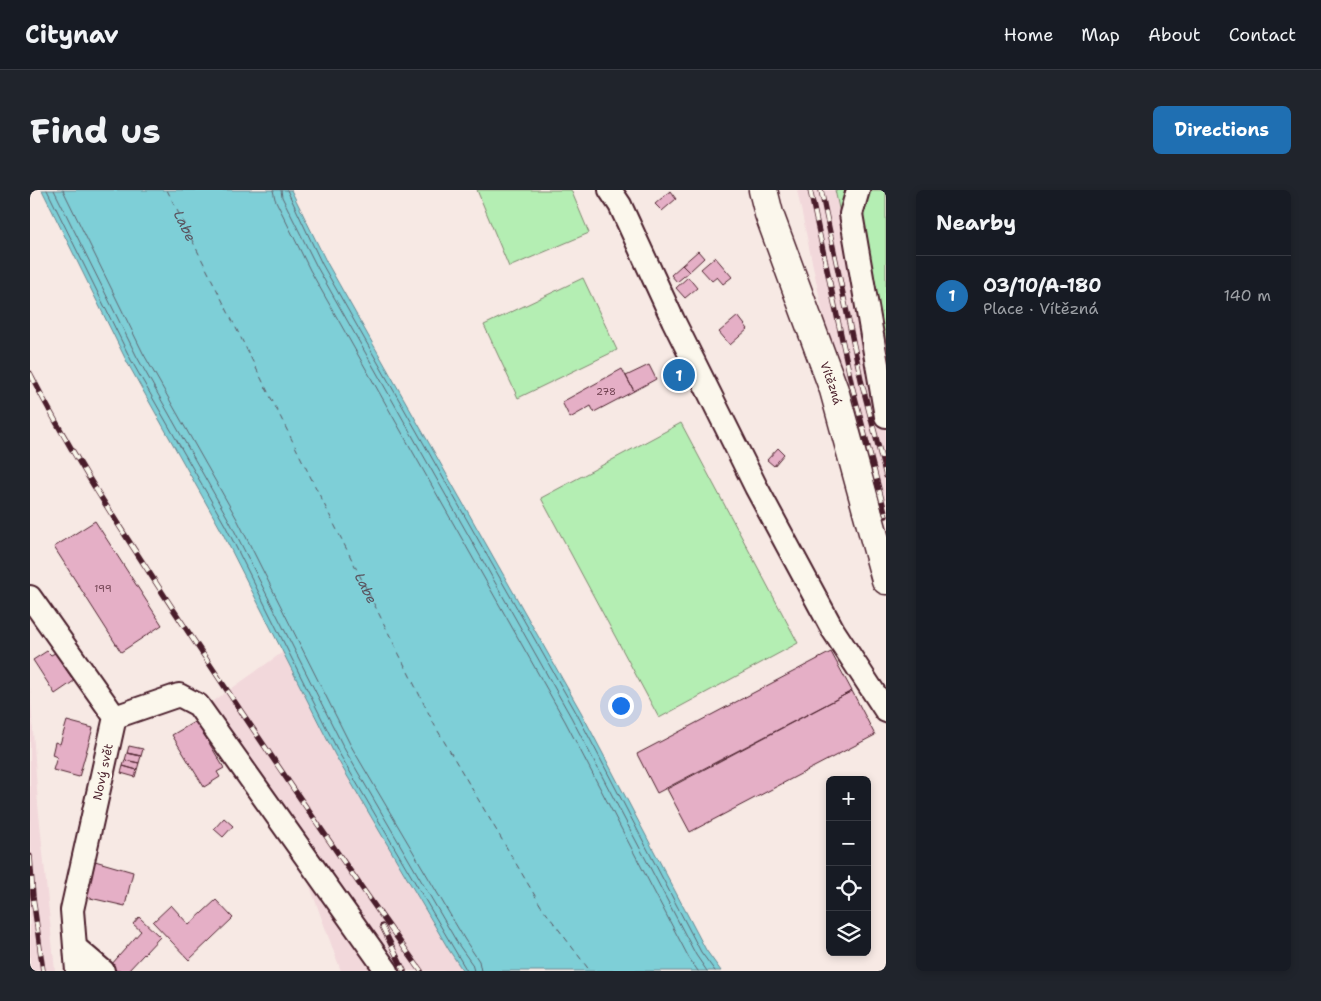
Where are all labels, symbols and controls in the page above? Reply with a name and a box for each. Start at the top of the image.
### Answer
text: Citynav [25,19,119,51]
text: Home [1004,23,1053,47]
text: Map [1081,23,1120,47]
text: About [1148,23,1201,47]
text: Contact [1229,23,1296,47]
button: Directions [1153,106,1291,154]
text: Find us [30,107,161,154]
water label: Labe [170,207,200,244]
text: Nearby [936,209,1016,237]
text: O3/10/A-180 [983,273,1102,298]
text: 1 [948,285,956,306]
text: 140 m [1224,285,1271,306]
text: Place · Vítězná [983,298,1099,319]
pin: 1 [663,356,695,394]
street label: Vítězná [816,359,846,407]
house number: 278 [596,385,616,398]
water label: Labe [351,570,381,607]
house number: 199 [94,582,112,595]
your location [608,693,634,719]
street label: Nový svět [89,742,117,802]
map controls [826,776,871,956]
button: + [826,776,871,821]
button: − [826,821,871,866]
button: locate [826,866,871,911]
button: layers [826,911,871,956]

